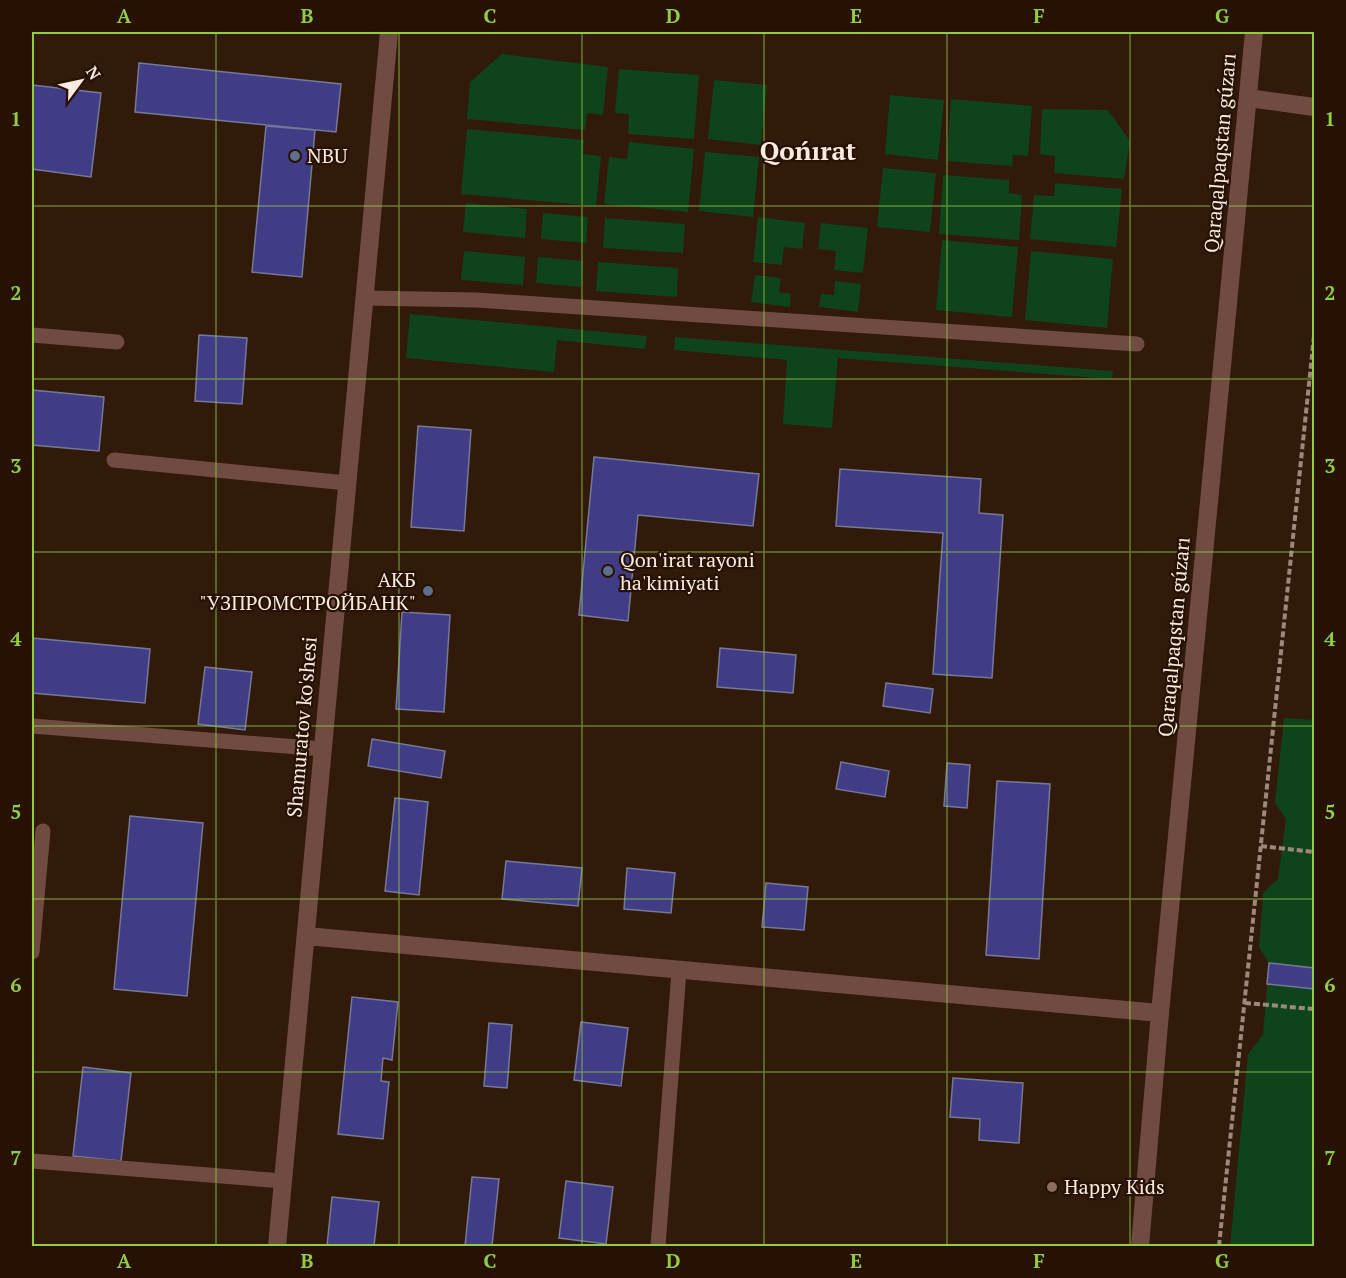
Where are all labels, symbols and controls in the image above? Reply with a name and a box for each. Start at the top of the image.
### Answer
text: A [117,2,132,29]
text: B [301,2,314,29]
text: C [483,2,497,29]
text: D [666,2,680,29]
text: E [850,2,862,29]
text: F [1033,2,1045,29]
text: G [1215,2,1229,29]
north arrow [51,51,111,111]
street label: Qaraqalpaqstan gúzarı [1197,52,1242,254]
text: N [81,62,106,84]
text: 1 [10,105,22,132]
text: 1 [1324,105,1336,132]
district label: Qońırat [760,133,857,167]
place label: NBU [307,142,348,169]
marker: NBU [288,149,302,163]
text: 2 [10,279,22,306]
text: 2 [1324,279,1336,306]
text: 3 [10,452,22,479]
text: 3 [1324,452,1336,479]
street label: Qaraqalpaqstan gúzarı [1151,536,1196,738]
place label: Qon'irat rayoni ha'kimiyati [620,546,755,596]
marker: Qon'irat rayoni ha'kimiyati [601,564,615,578]
place label: АКБ "УЗПРОМСТРОЙБАНК" [199,566,416,616]
marker: АКБ "УЗПРОМСТРОЙБАНК" [421,584,435,598]
text: 4 [10,625,22,652]
text: 4 [1324,625,1336,652]
street label: Shamuratov ko'shesi [280,635,323,819]
text: 5 [10,798,22,825]
text: 5 [1324,798,1336,825]
text: 6 [10,971,22,998]
text: 6 [1324,971,1336,998]
text: 7 [10,1144,22,1171]
text: 7 [1324,1144,1336,1171]
place label: Happy Kids [1064,1173,1165,1200]
marker: Happy Kids [1045,1180,1059,1194]
text: A [117,1247,132,1274]
text: B [301,1247,314,1274]
text: C [483,1247,497,1274]
text: D [666,1247,680,1274]
text: E [850,1247,862,1274]
text: F [1033,1247,1045,1274]
text: G [1215,1247,1229,1274]

